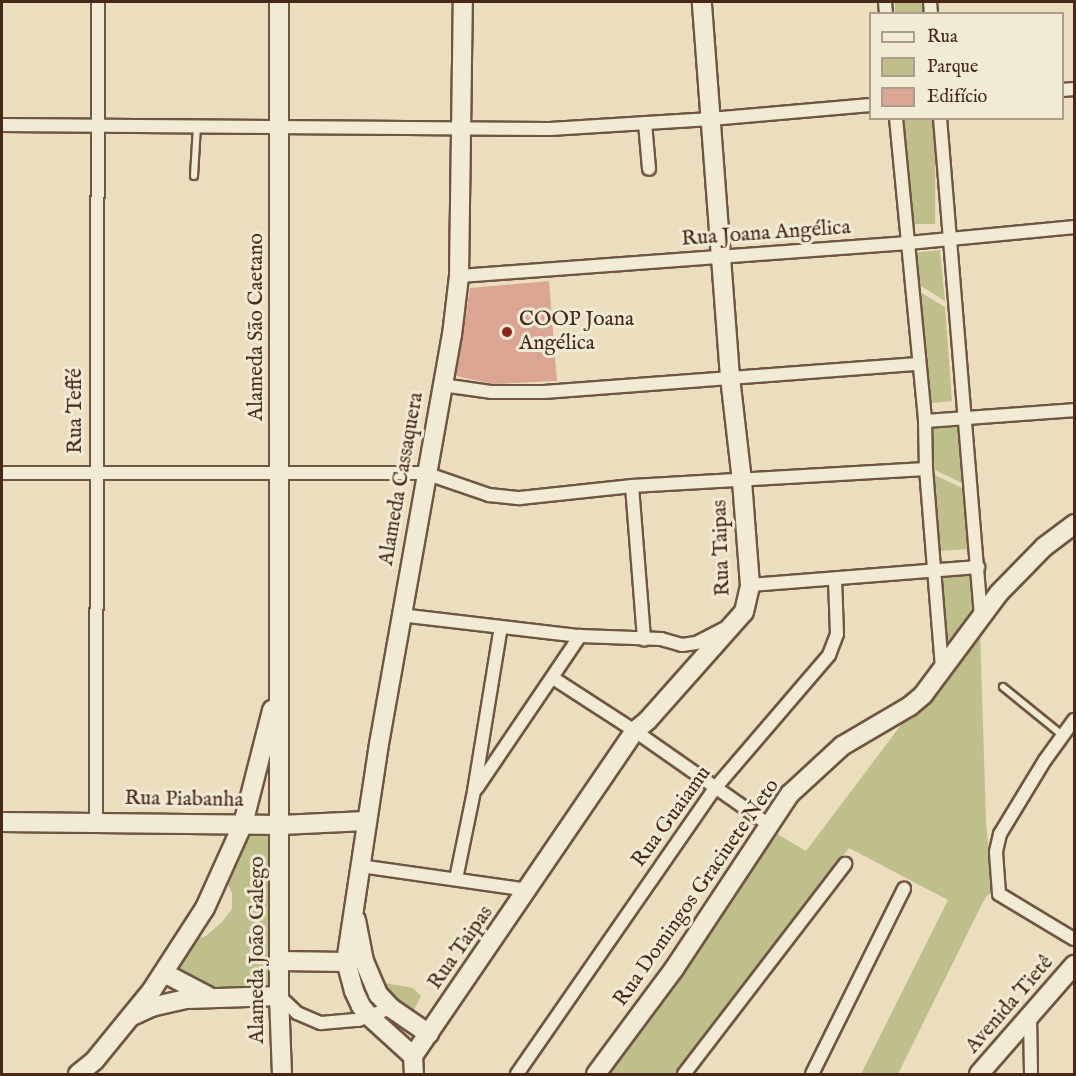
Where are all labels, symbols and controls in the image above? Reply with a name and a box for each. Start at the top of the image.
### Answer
legend [869,12,1064,120]
text: Rua [927,26,958,49]
text: Parque [927,56,978,79]
text: Edifício [927,86,987,109]
street label: Rua Joana Angélica [681,216,851,252]
street label: Alameda São Caetano [244,233,270,421]
place label: COOP Joana Angélica [519,307,634,357]
marker: COOP Joana Angélica [500,325,514,339]
street label: Rua Teffé [63,368,89,454]
street label: Alameda Cassaquera [374,390,430,568]
street label: Rua Taipas [708,499,736,597]
street label: Rua Guaiamu [627,762,717,872]
street label: Rua Domingos Graciuete Neto [609,774,785,1012]
street label: Rua Piabanha [124,786,244,814]
street label: Alameda João Galego [245,856,271,1044]
street label: Rua Taipas [423,901,499,995]
street label: Avenida Tietê [961,951,1059,1059]

